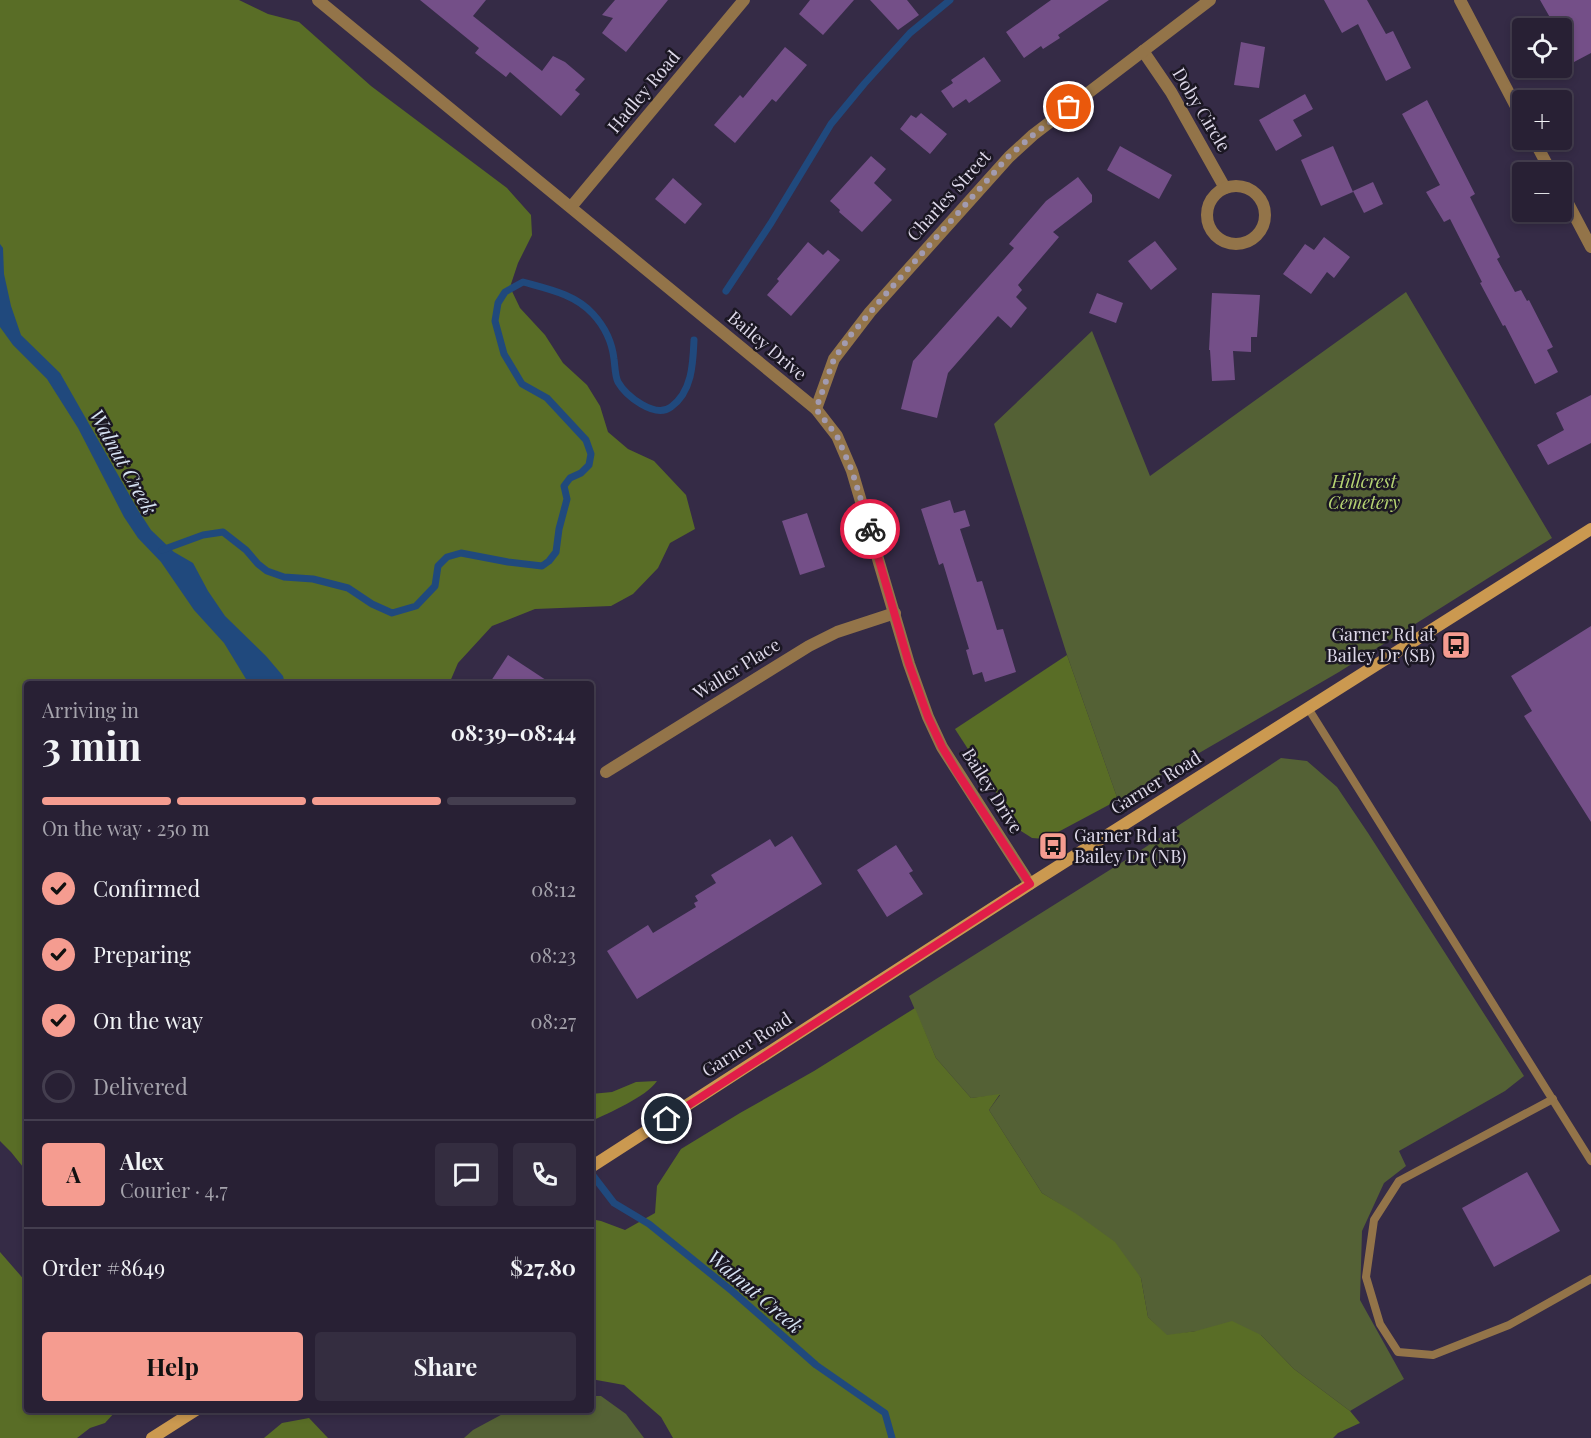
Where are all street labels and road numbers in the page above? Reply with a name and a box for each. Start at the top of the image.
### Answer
street label: Hadley Road [602,45,685,138]
street label: Doby Circle [1167,63,1236,156]
street label: Charles Street [901,144,996,246]
street label: Bailey Drive [723,305,812,385]
street label: Waller Place [688,632,784,705]
street label: Bailey Drive [957,743,1029,838]
street label: Garner Road [1106,745,1206,819]
street label: Garner Road [697,1006,796,1082]

